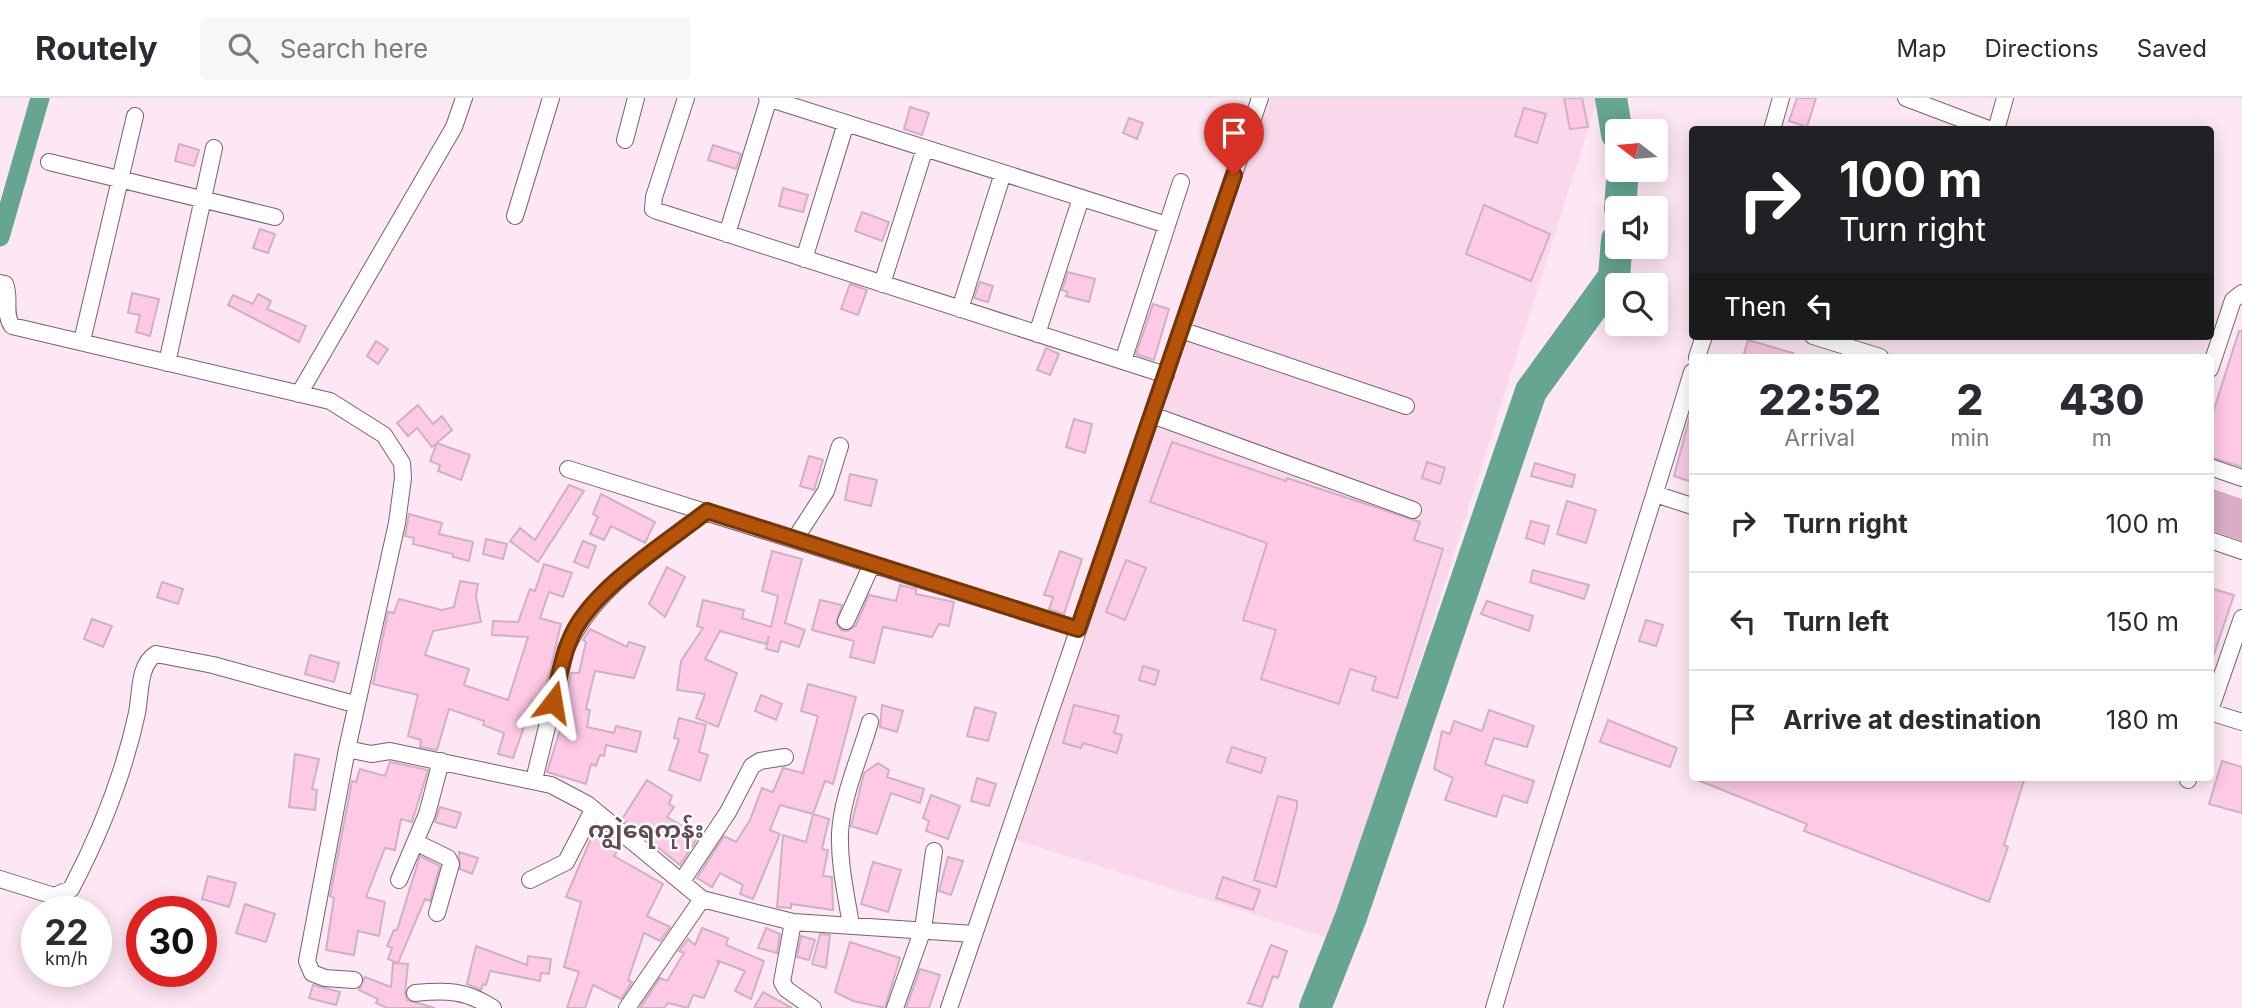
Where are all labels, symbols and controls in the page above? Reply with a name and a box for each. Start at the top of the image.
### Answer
search box [200,17,690,80]
text: Routely [35,28,158,68]
icon: search [224,29,262,67]
text: Search here [280,33,428,64]
text: Map [1897,34,1946,63]
text: Directions [1984,34,2099,63]
text: Saved [2137,34,2207,63]
pin [1204,103,1264,175]
icon: arrive [1215,114,1253,152]
north arrow [1605,119,1668,182]
map controls [1605,119,1668,336]
text: 100 m [1839,150,1983,209]
icon: right [1724,154,1815,245]
button: sound [1605,196,1668,259]
text: Turn right [1839,210,1986,249]
button: search [1605,273,1668,336]
icon: left [1801,287,1839,325]
text: Then [1724,291,1787,322]
text: 22:52 [1758,374,1881,425]
text: 2 [1957,374,1983,425]
text: 430 [2059,374,2145,425]
text: Arrival [1784,424,1855,452]
text: min [1950,424,1990,452]
text: m [2092,424,2112,452]
icon: right [1724,504,1762,542]
text: Turn right [1783,508,1908,539]
text: 100 m [2106,508,2179,539]
icon: left [1724,602,1762,640]
text: Turn left [1783,606,1889,637]
text: 150 m [2106,606,2179,637]
position arrow [516,665,590,739]
icon: arrive [1724,700,1762,738]
text: Arrive at destination [1783,704,2042,735]
text: 180 m [2106,704,2179,735]
district label: ကျွဲရေကုန်း [588,814,704,851]
speed limit sign: 30 [126,896,217,987]
text: 22 [44,911,89,953]
text: km/h [45,948,88,969]

